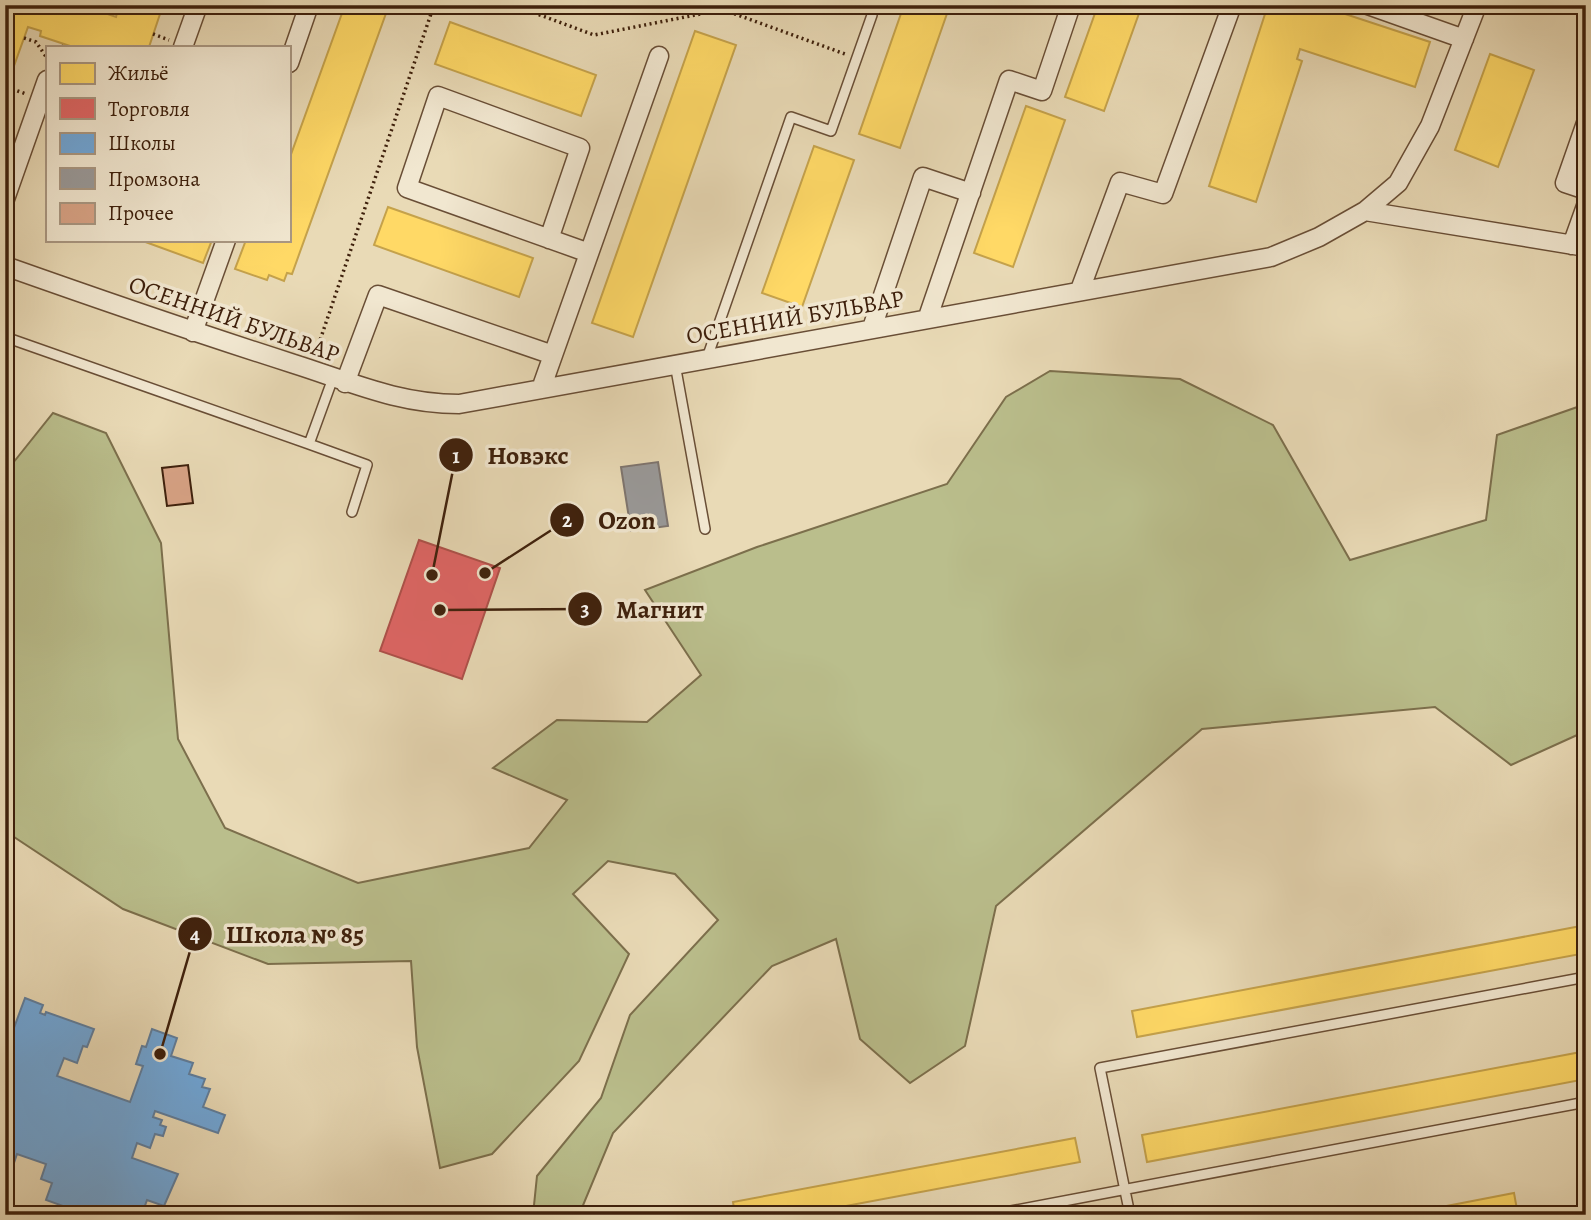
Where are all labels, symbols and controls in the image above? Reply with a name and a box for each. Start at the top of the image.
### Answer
legend [46,46,290,242]
text: Жильё [108,59,169,87]
text: Торговля [108,95,190,123]
text: Школы [108,129,176,157]
text: Промзона [108,165,201,193]
text: Прочее [108,199,174,227]
street label: ОСЕННИЙ БУЛЬВАР [125,268,343,370]
street label: ОСЕННИЙ БУЛЬВАР [684,282,906,352]
callout: Новэкс [438,432,583,479]
text: Новэкс [487,438,569,473]
text: 1 [452,442,460,470]
callout: Ozon [549,496,670,543]
text: Ozon [598,503,656,538]
text: 2 [562,506,572,534]
callout: Магнит [567,585,718,632]
text: Магнит [616,592,704,627]
text: 3 [580,595,590,623]
callout: Школа № 85 [177,911,379,958]
text: Школа № 85 [226,917,364,952]
text: 4 [190,921,200,949]

